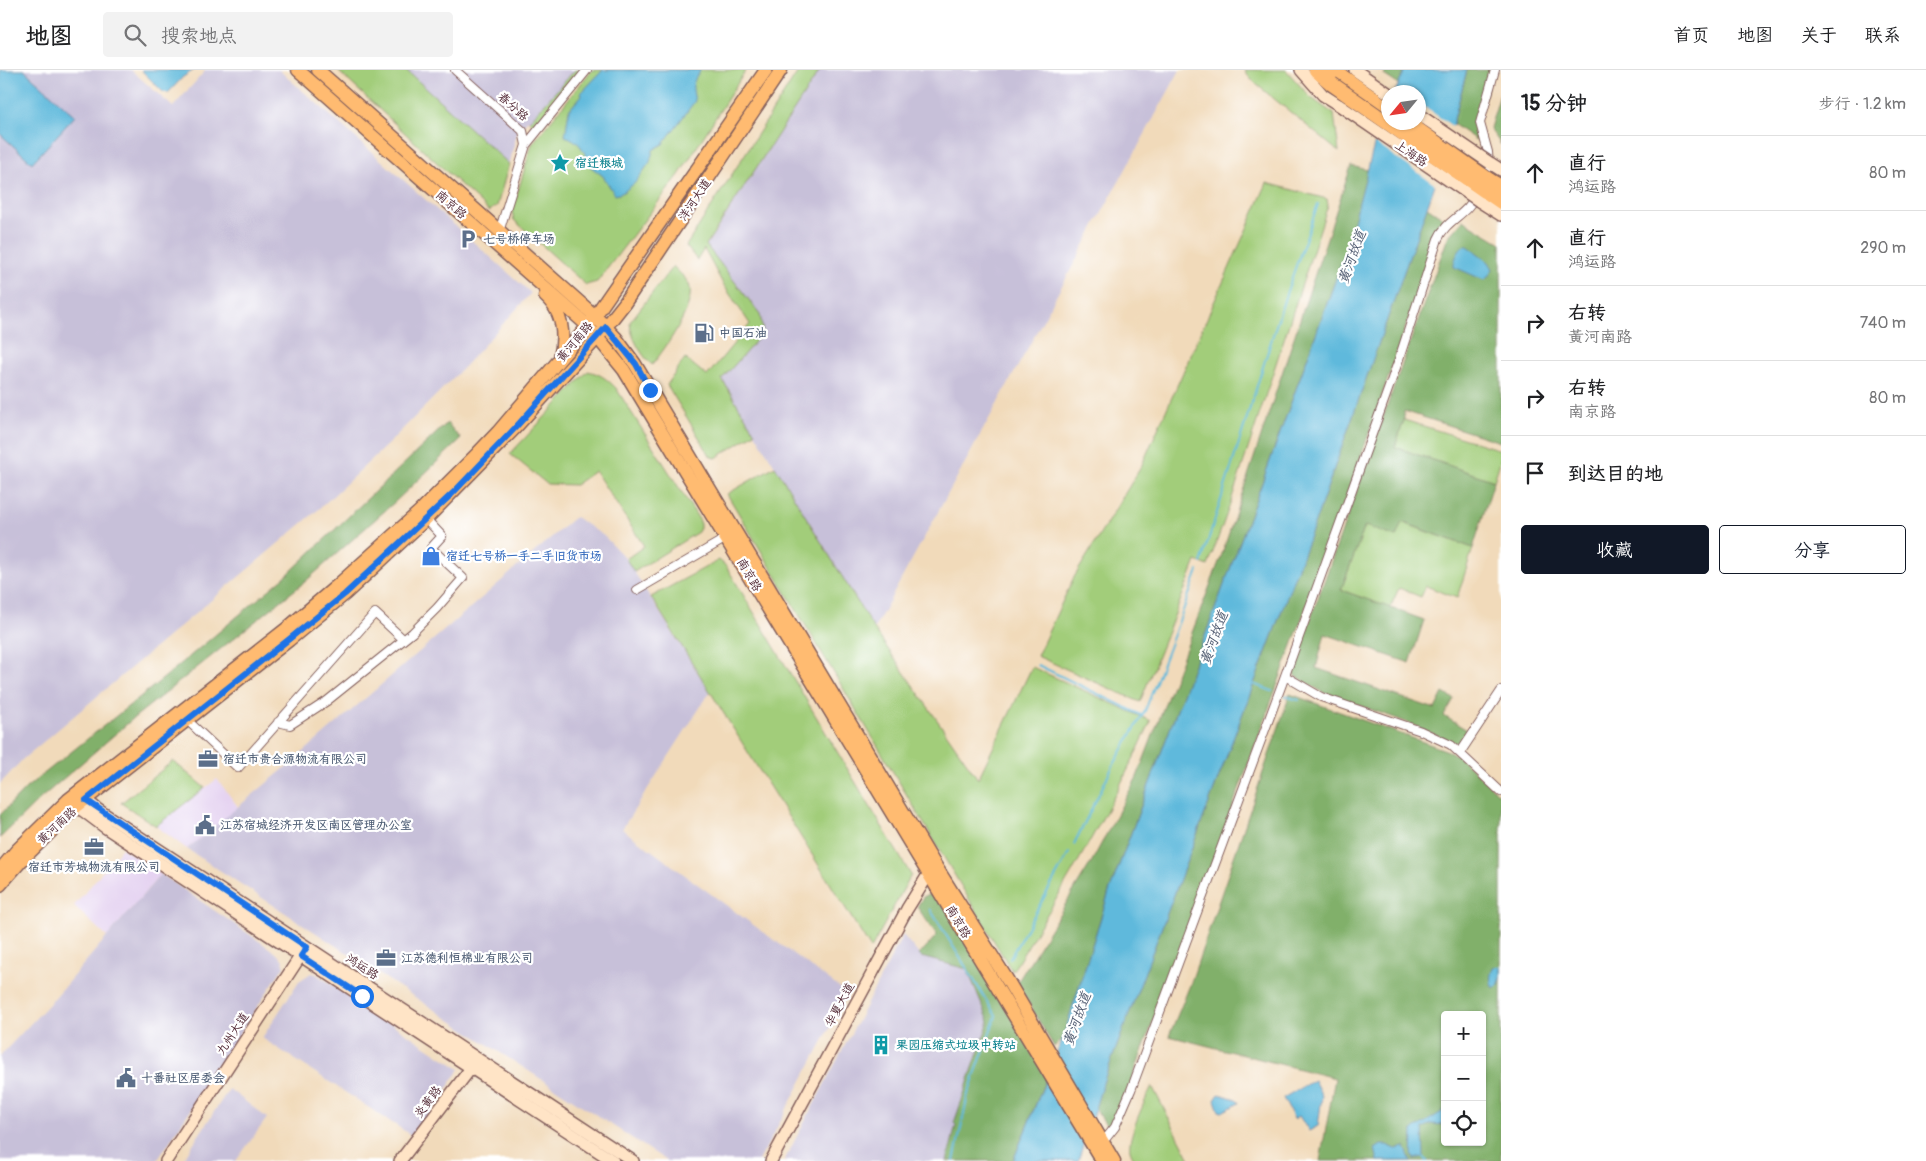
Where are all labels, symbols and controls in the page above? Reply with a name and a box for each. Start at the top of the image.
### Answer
search box [103,12,453,57]
icon: search [121,21,149,49]
text: 地图 [25,22,73,51]
text: 搜索地点 [161,24,237,48]
text: 首页 [1673,24,1709,47]
text: 地图 [1737,24,1773,47]
text: 关于 [1801,24,1837,47]
text: 联系 [1865,24,1901,47]
north arrow [1381,85,1426,130]
street label: 春分路 [495,89,531,125]
text: 15 分钟 [1521,90,1587,117]
text: 步行 · 1.2 km [1819,94,1906,114]
street label: 上海路 [1392,138,1430,170]
text: 直行 [1568,151,1606,175]
place icon: 宿迁粮城 [549,152,571,174]
place label: 宿迁粮城 [575,156,623,171]
icon: ahead [1521,159,1549,187]
text: 80 m [1869,163,1906,183]
street label: 洋河大道 [675,176,715,224]
text: 鸿运路 [1568,177,1616,197]
street label: 南京路 [432,188,470,222]
text: 直行 [1568,226,1606,250]
water label: 黄河故道 [1334,227,1370,286]
parking icon: 七号桥停车场 [457,228,479,250]
place label: 七号桥停车场 [483,232,555,247]
icon: ahead [1521,234,1549,262]
text: 290 m [1860,238,1906,258]
text: 鸿运路 [1568,252,1616,272]
text: 右转 [1568,301,1606,325]
icon: right [1521,309,1549,337]
text: 740 m [1860,313,1906,333]
street label: 黄河南路 [554,319,596,365]
fuel station icon: 中国石油 [693,322,715,344]
place label: 中国石油 [719,326,767,341]
text: 黄河南路 [1568,327,1632,347]
text: 右转 [1568,376,1606,400]
route end [639,379,662,402]
icon: right [1521,384,1549,412]
text: 80 m [1869,388,1906,408]
text: 南京路 [1568,402,1616,422]
icon: arrive [1521,459,1549,487]
text: 到达目的地 [1568,462,1663,486]
button: 收藏 [1521,525,1709,574]
button: 分享 [1719,525,1906,574]
shop icon: 宿迁七号桥一手二手旧货市场 [420,545,442,567]
place label: 宿迁七号桥一手二手旧货市场 [446,549,602,564]
street label: 南京路 [733,556,765,594]
water label: 黄河故道 [1196,608,1232,667]
office icon: 宿迁市贵合源物流有限公司 [197,748,219,770]
place label: 宿迁市贵合源物流有限公司 [223,752,367,767]
street label: 黄河南路 [34,804,80,848]
public building icon: 江苏宿城经济开发区南区管理办公室 [194,814,216,836]
place label: 江苏宿城经济开发区南区管理办公室 [220,818,412,833]
office icon: 宿迁市芳城物流有限公司 [83,836,105,858]
place label: 宿迁市芳城物流有限公司 [28,860,160,875]
street label: 南京路 [942,903,974,941]
office icon: 江苏德利恒棉业有限公司 [375,947,397,969]
street label: 鸿运路 [343,951,381,983]
place label: 江苏德利恒棉业有限公司 [401,951,533,966]
street label: 华夏大道 [822,980,858,1030]
route start [351,985,374,1008]
water label: 黄河故道 [1059,989,1095,1048]
street label: 九州大道 [214,1010,252,1058]
map controls [1441,1011,1486,1146]
button: + [1441,1011,1486,1056]
building icon: 果园压缩式垃圾中转站 [870,1034,892,1056]
place label: 果园压缩式垃圾中转站 [896,1038,1016,1053]
button: − [1441,1056,1486,1101]
public building icon: 十番社区居委会 [115,1067,137,1089]
place label: 十番社区居委会 [141,1071,225,1086]
street label: 炎黄路 [411,1083,445,1121]
button: locate [1441,1101,1486,1146]

